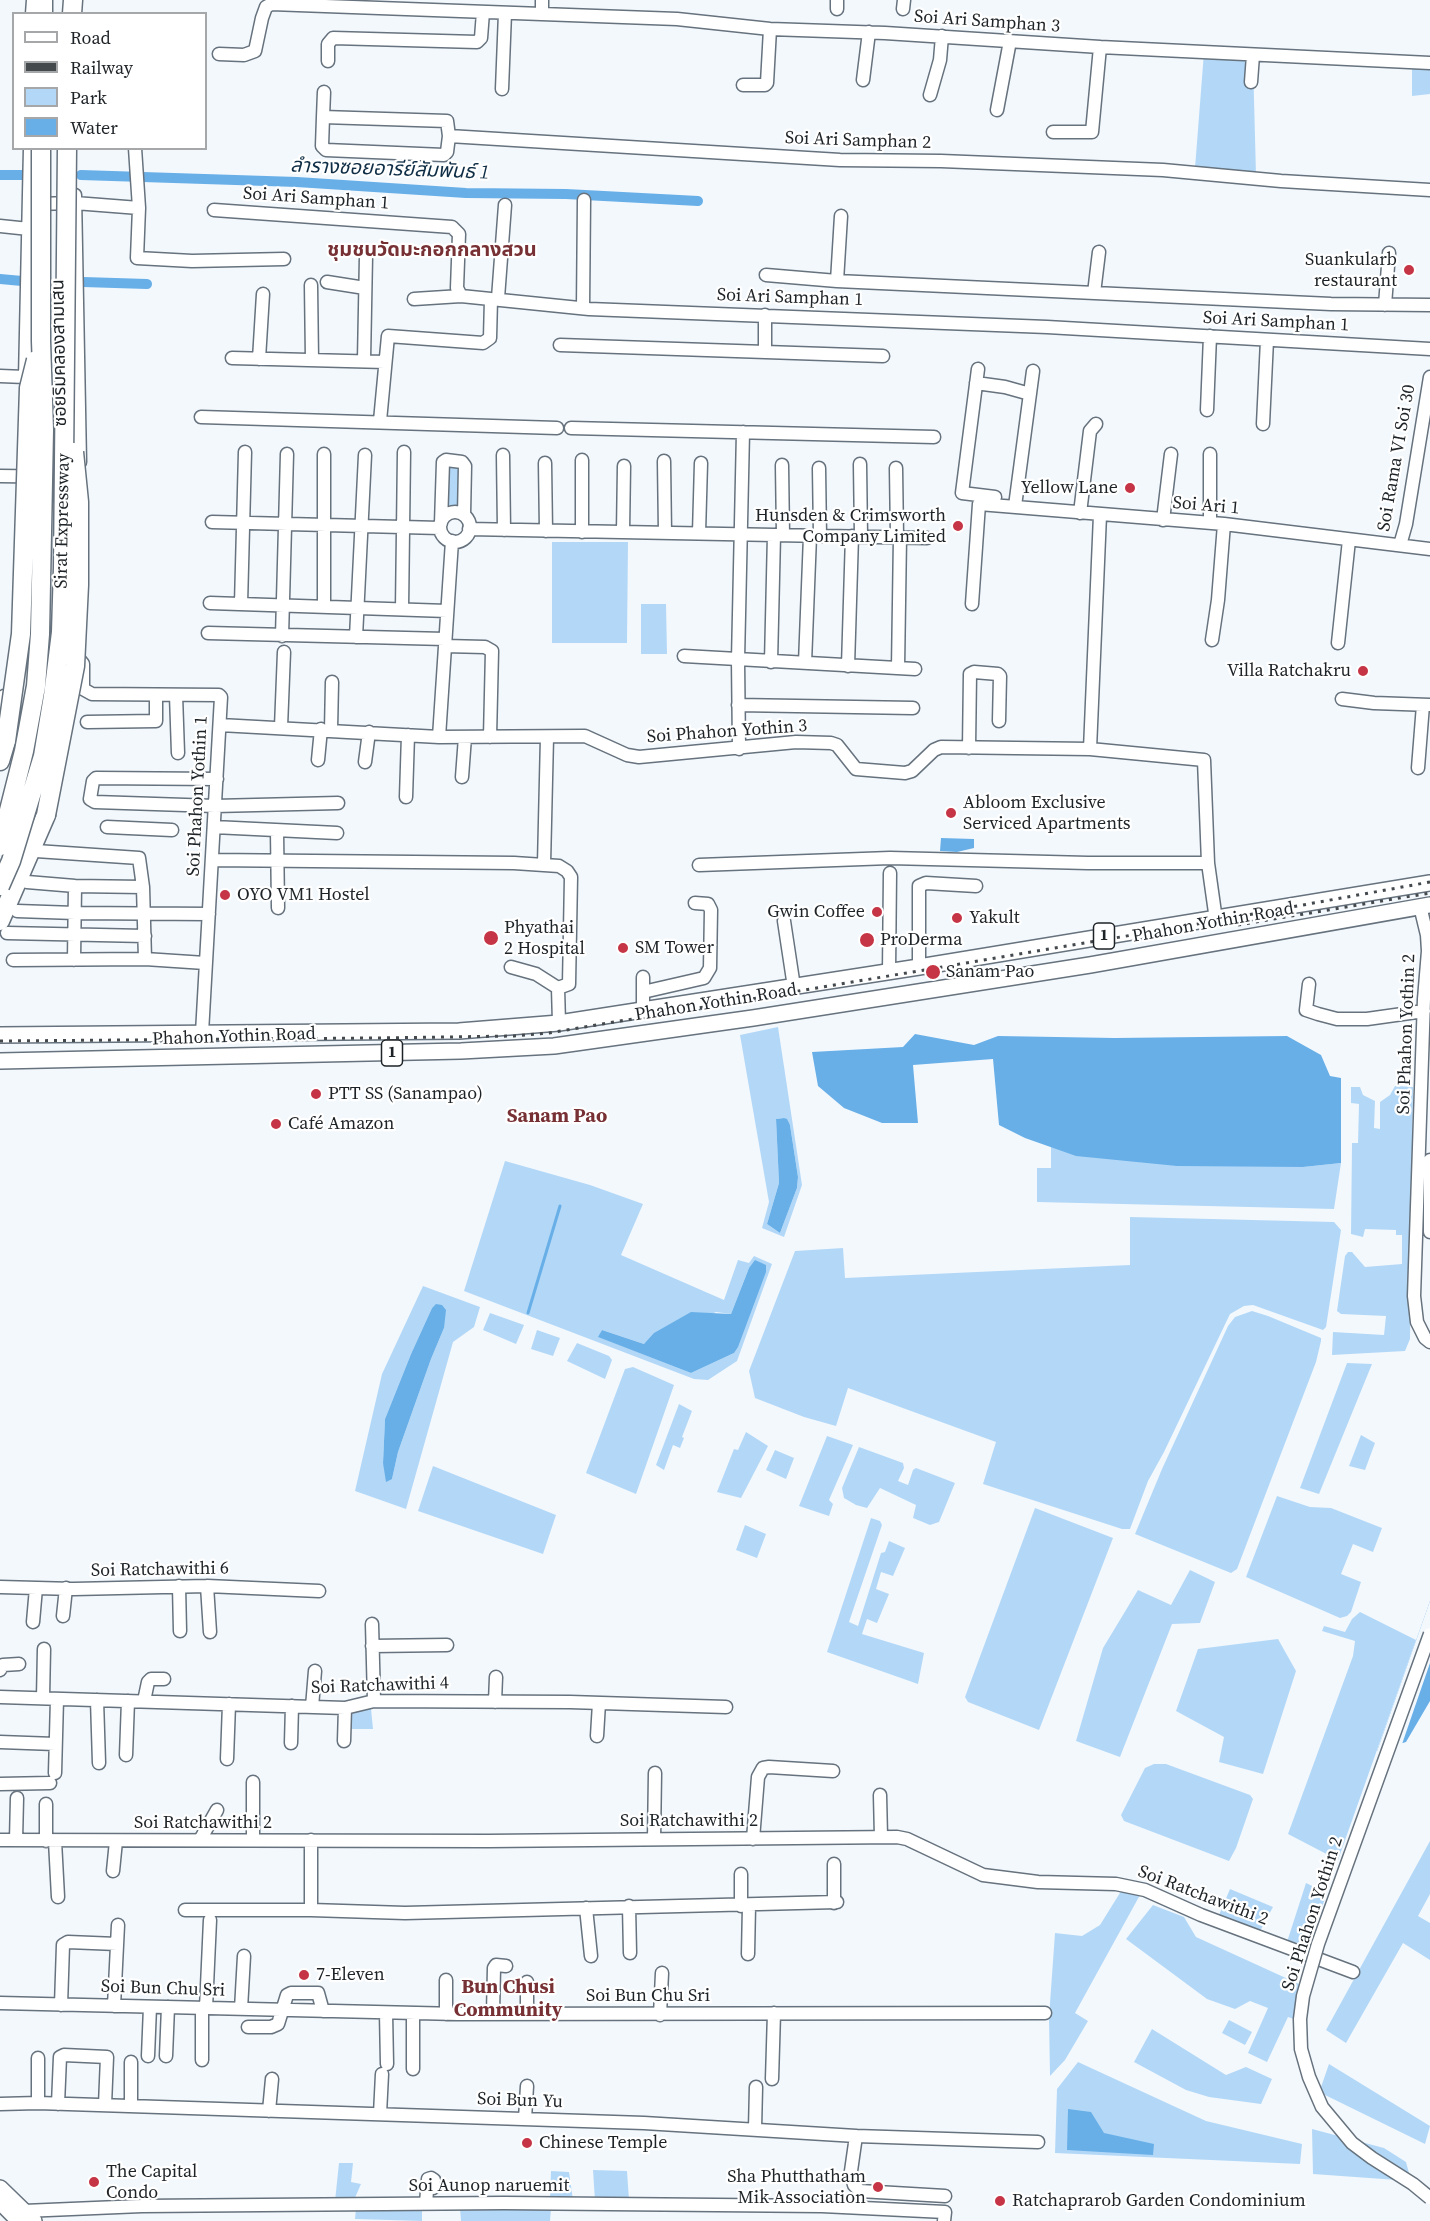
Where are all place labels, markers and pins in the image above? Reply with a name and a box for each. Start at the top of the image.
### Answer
place label: Suankularb restaurant [1305,249,1397,292]
marker: Suankularb restaurant [1402,263,1416,277]
place label: Yellow Lane [1021,477,1118,499]
marker: Yellow Lane [1123,481,1137,495]
place label: Hunsden & Crimsworth Company Limited [755,505,946,548]
marker: Hunsden & Crimsworth Company Limited [951,519,965,533]
place label: Villa Ratchakru [1227,660,1351,682]
marker: Villa Ratchakru [1356,664,1370,678]
place label: Abloom Exclusive Serviced Apartments [963,792,1131,834]
marker: Abloom Exclusive Serviced Apartments [944,806,958,820]
place label: OYO VM1 Hostel [237,884,370,906]
marker: OYO VM1 Hostel [218,888,232,902]
place label: Gwin Coffee [767,901,865,923]
marker: Gwin Coffee [870,905,884,919]
place label: Yakult [969,907,1020,929]
marker: Yakult [950,911,964,925]
place label: Phyathai 2 Hospital [504,917,585,960]
marker: Phyathai 2 Hospital [482,929,500,947]
place label: ProDerma [880,929,962,951]
marker: ProDerma [858,931,876,949]
place label: SM Tower [635,937,714,959]
marker: SM Tower [616,941,630,955]
place label: Sanam Pao [946,961,1034,983]
marker: Sanam Pao [924,963,942,981]
place label: PTT SS (Sanampao) [328,1083,483,1105]
marker: PTT SS (Sanampao) [309,1087,323,1101]
place label: Café Amazon [288,1113,394,1135]
marker: Café Amazon [269,1117,283,1131]
place label: 7-Eleven [316,1964,385,1986]
marker: 7-Eleven [297,1968,311,1982]
place label: Chinese Temple [539,2132,667,2154]
marker: Chinese Temple [520,2136,534,2150]
place label: The Capital Condo [106,2161,197,2204]
place label: Sha Phutthatham Mik Association [727,2166,866,2208]
marker: The Capital Condo [87,2175,101,2189]
marker: Sha Phutthatham Mik Association [871,2180,885,2194]
place label: Ratchaprarob Garden Condominium [1012,2190,1306,2212]
marker: Ratchaprarob Garden Condominium [993,2194,1007,2208]

